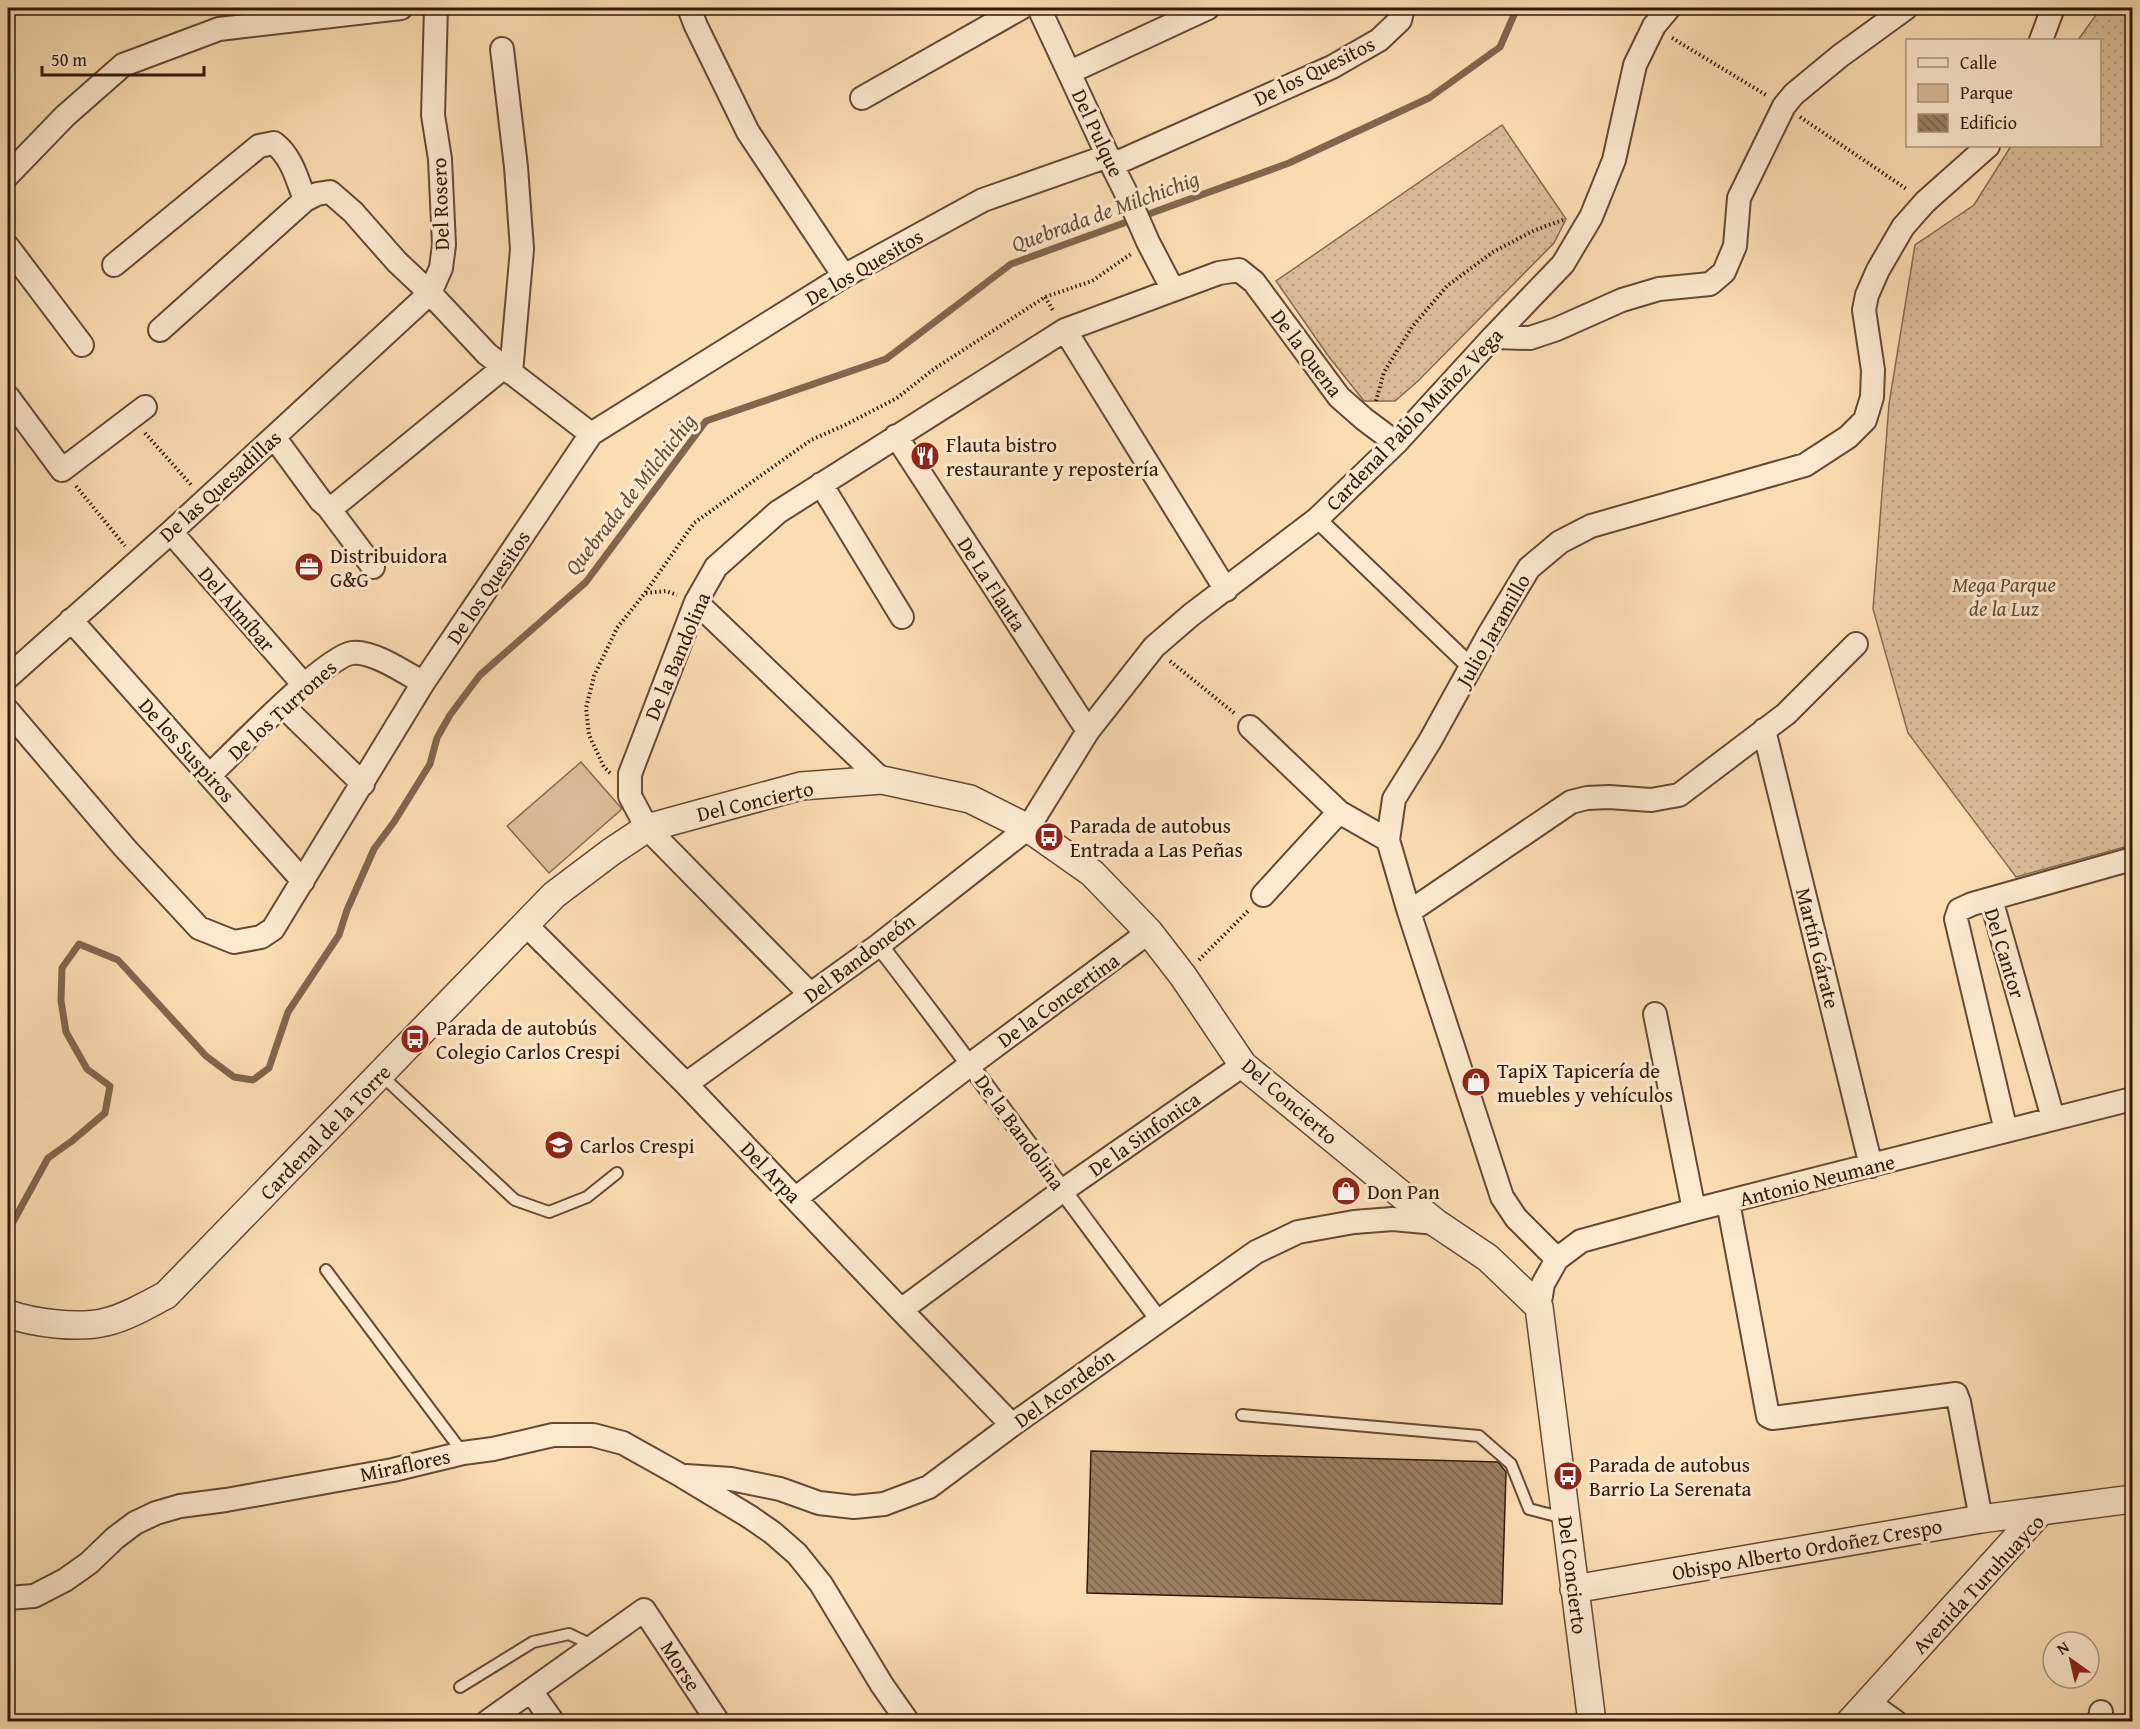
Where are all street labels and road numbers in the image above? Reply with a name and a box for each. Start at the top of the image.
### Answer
street label: De los Quesitos [1248,28,1380,114]
street label: Del Pulque [1064,84,1132,182]
street label: Del Rosero [423,157,457,251]
street label: De los Quesitos [799,221,929,313]
street label: De la Quena [1264,302,1351,404]
street label: Cardenal Pablo Muñoz Vega [1318,320,1510,518]
street label: De las Quesadillas [152,422,288,550]
street label: De los Quesitos [438,524,538,650]
street label: De La Flauta [950,531,1034,637]
street label: Del Almíbar [191,559,283,659]
street label: Julio Jaramillo [1447,568,1538,695]
street label: De la Bandolina [636,587,718,725]
street label: De los Turrones [220,652,344,768]
street label: De los Suspiros [132,691,242,809]
street label: Del Concierto [694,773,816,829]
street label: Martín Gárate [1788,884,1848,1012]
street label: Del Cantor [1977,904,2034,1002]
street label: Del Bandoneón [797,906,922,1010]
street label: De la Concertina [990,945,1126,1055]
street label: Del Concierto [1235,1050,1345,1152]
street label: Cardenal de la Torre [252,1057,398,1207]
street label: De la Bandolina [967,1068,1073,1196]
street label: De la Sinfonica [1082,1084,1206,1184]
street label: Del Arpa [734,1134,809,1210]
street label: Antonio Neumane [1736,1146,1898,1214]
street label: Del Acordeón [1007,1341,1121,1435]
street label: Miraflores [357,1440,453,1490]
street label: Avenida Turuhuayco [1905,1507,2051,1661]
street label: Obispo Alberto Ordoñez Crespo [1669,1510,1945,1588]
street label: Del Concierto [1550,1514,1596,1636]
street label: Morse [653,1635,709,1698]

